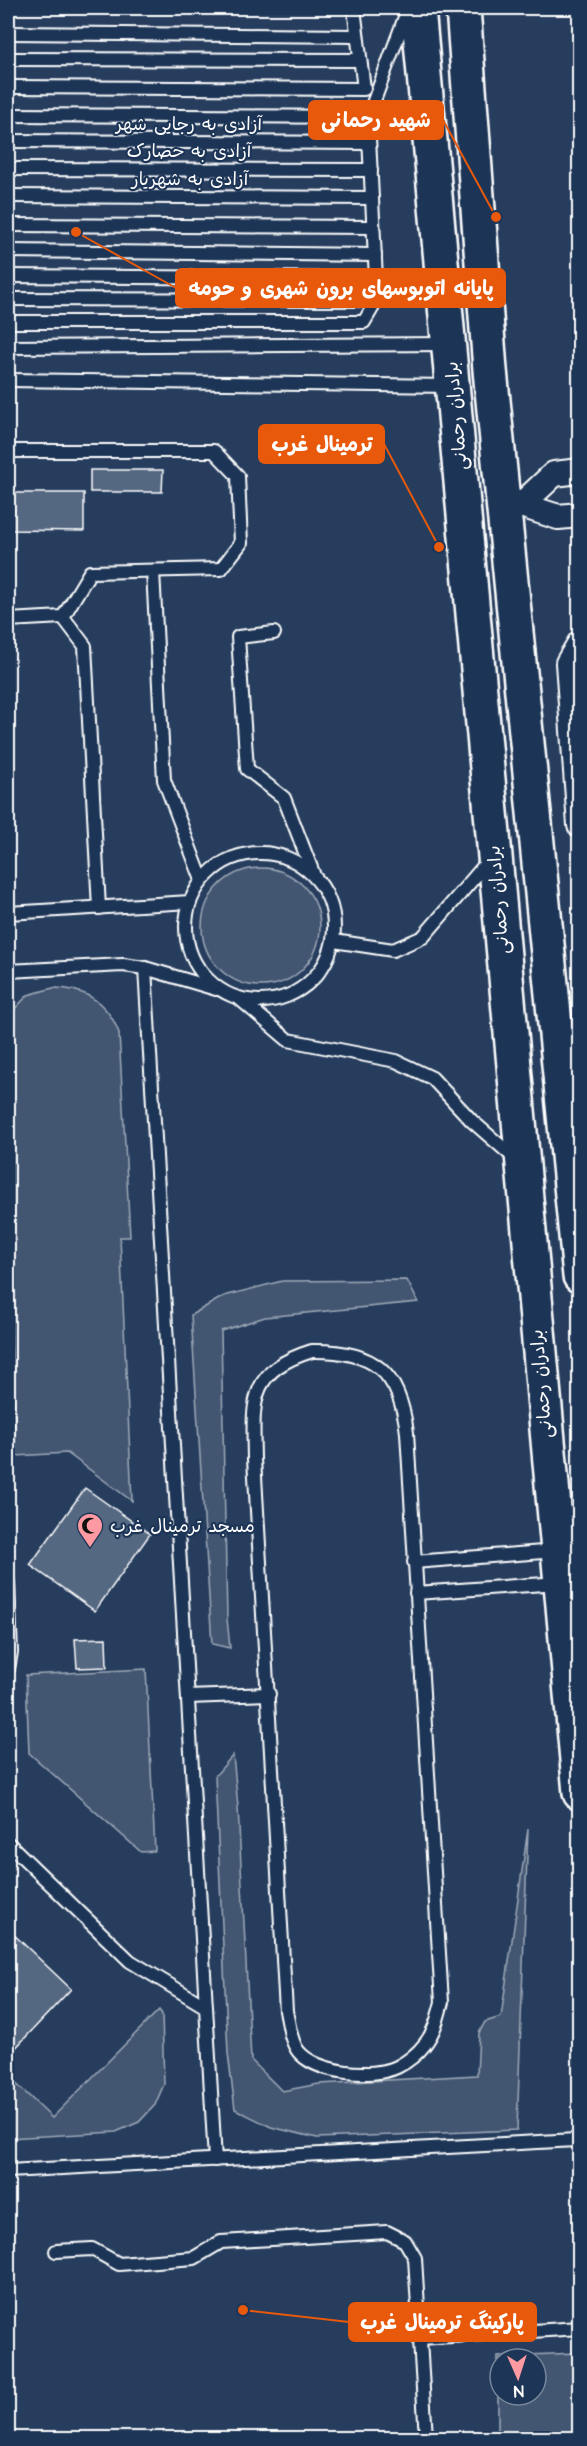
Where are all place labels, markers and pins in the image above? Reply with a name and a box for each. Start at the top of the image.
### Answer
callout: شهید رحمانی [309,101,443,139]
callout: پایانه اتوبوسهای برون شهری و حومه [176,269,505,307]
callout: ترمینال غرب [259,425,384,463]
mosque icon: مسجد ترمینال غرب [75,1511,105,1549]
place label: مسجد ترمینال غرب [110,1514,255,1539]
callout: پارکینگ ترمینال غرب [349,2303,536,2341]

